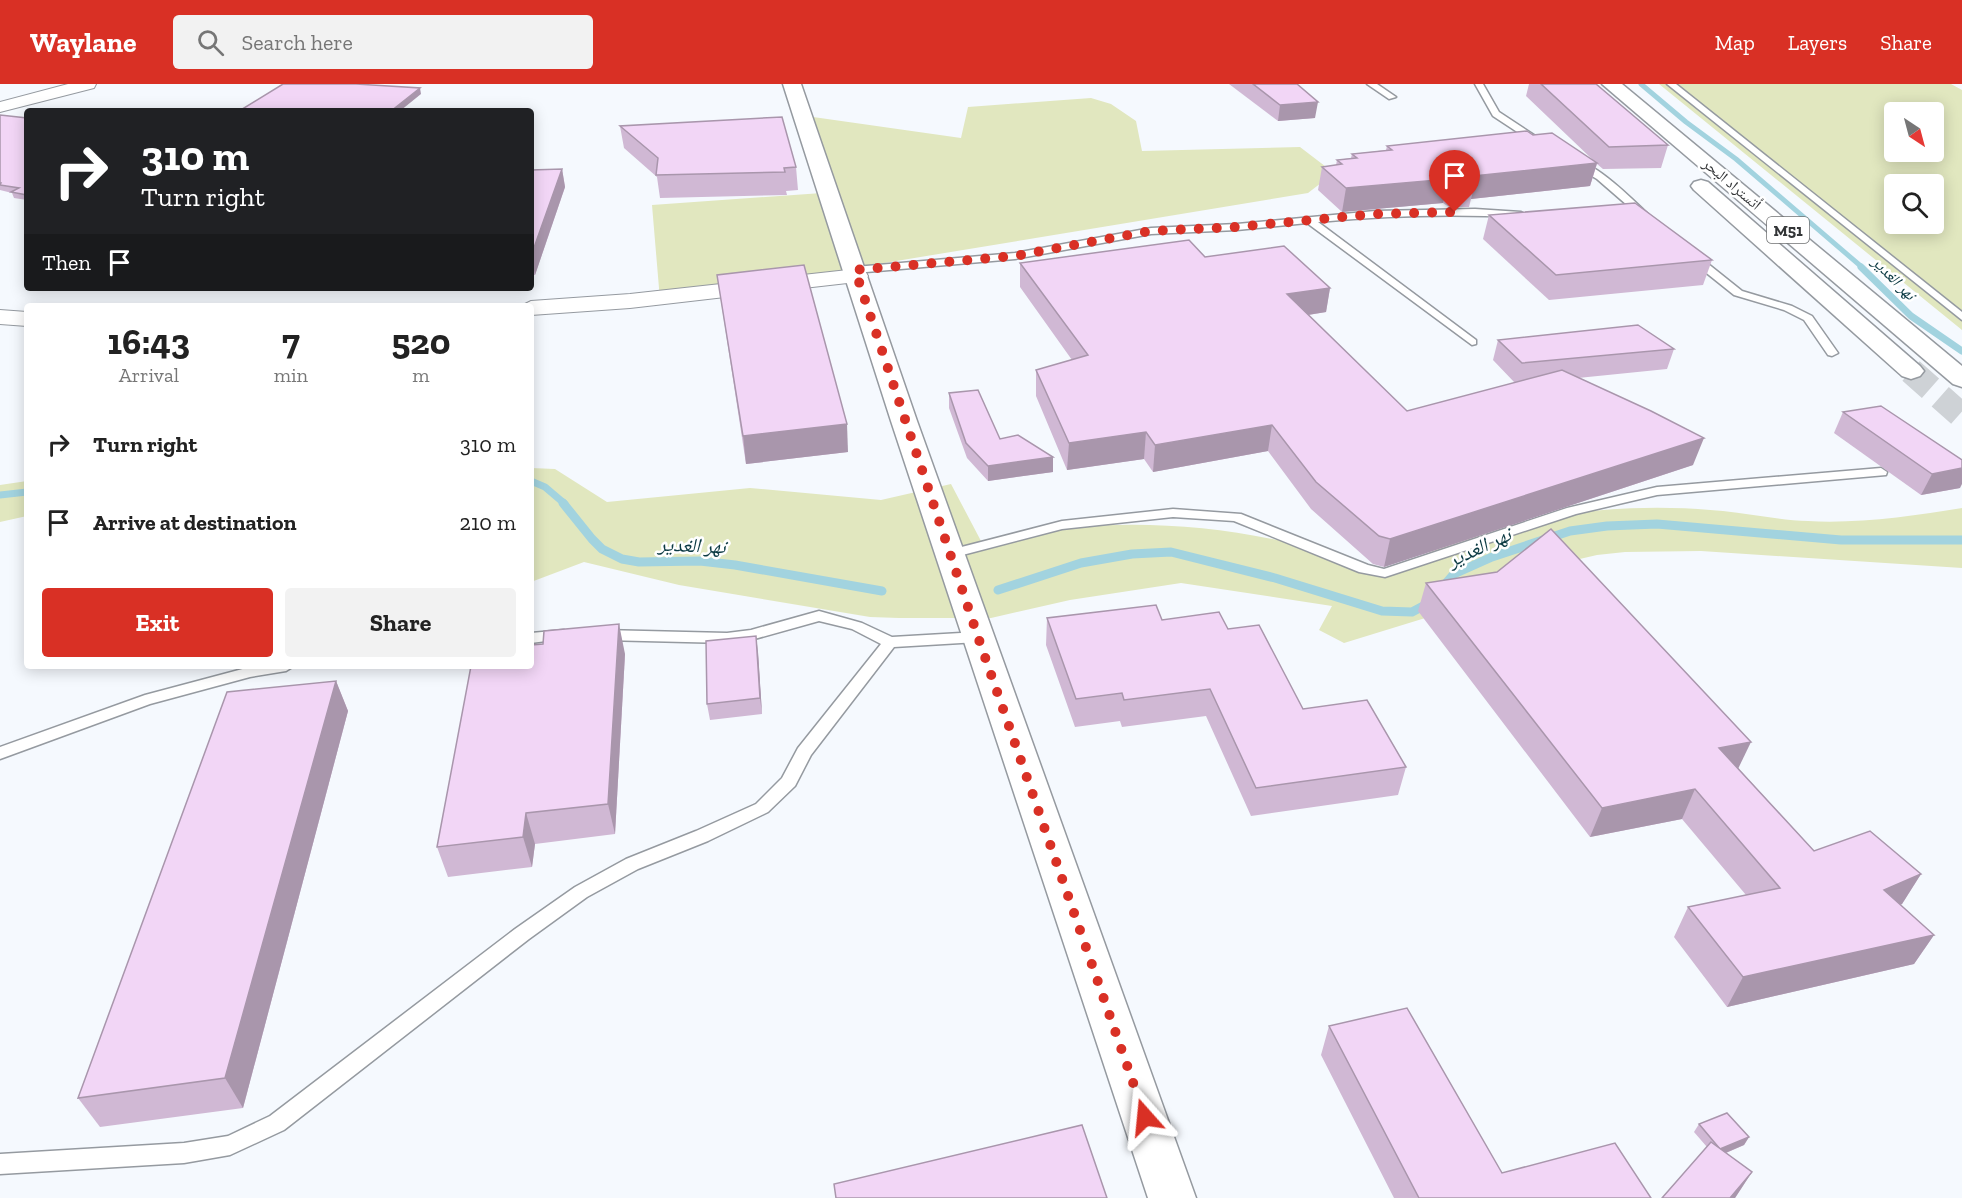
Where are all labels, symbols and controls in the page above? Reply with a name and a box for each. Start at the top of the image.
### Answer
search box [173,15,593,69]
text: Waylane [30,26,137,59]
icon: search [194,26,227,59]
text: Search here [242,29,353,56]
text: Map [1715,30,1755,55]
text: Layers [1788,30,1847,55]
text: Share [1880,30,1932,55]
north arrow [1884,102,1944,162]
map controls [1884,102,1944,234]
text: 310 m [141,130,249,181]
icon: right [42,132,120,210]
pin [1429,150,1480,212]
street label: أتستراد البحر [1698,154,1765,214]
icon: arrive [1438,159,1471,192]
button: search [1884,174,1944,234]
text: Turn right [141,181,265,213]
road number: M51 [1767,217,1809,243]
icon: arrive [103,246,136,279]
text: Then [42,249,91,276]
water label: نهر الغدير [1868,252,1922,306]
text: 16:43 [108,320,190,363]
text: 7 [282,320,300,363]
text: 520 [392,320,450,363]
text: Arrival [119,363,179,387]
text: min [274,363,308,387]
text: m [412,363,430,387]
icon: right [42,428,75,461]
text: Turn right [93,431,197,458]
text: 310 m [460,431,516,458]
icon: arrive [42,506,75,539]
text: Arrive at destination [93,509,296,536]
text: 210 m [460,509,516,536]
water label: نهر الغدير [1442,521,1517,573]
water label: نهر الغدير [656,532,729,558]
button: Exit [42,588,273,657]
button: Share [285,588,516,657]
position arrow [1113,1085,1177,1149]

